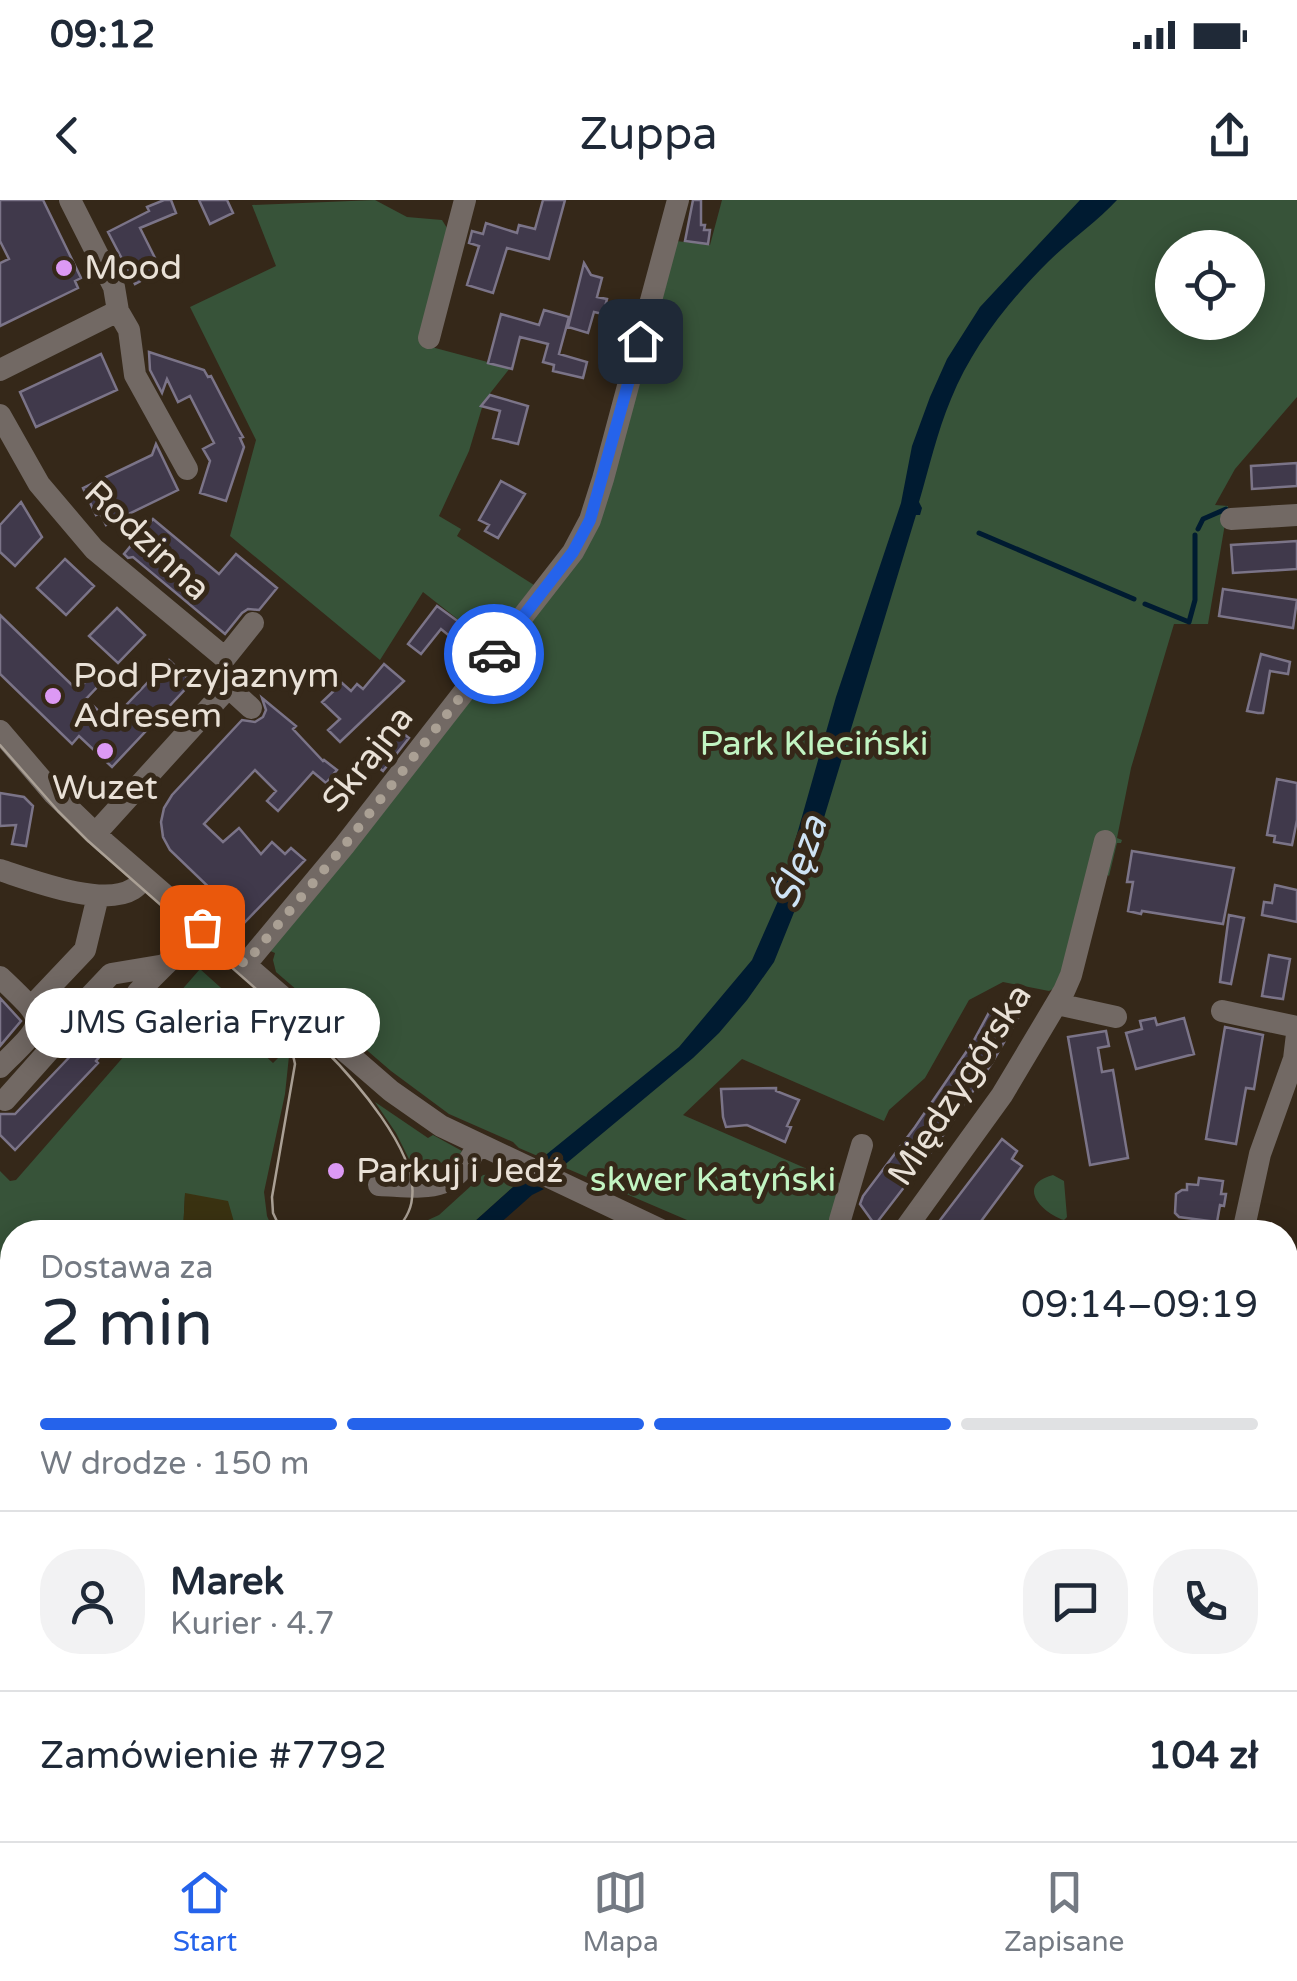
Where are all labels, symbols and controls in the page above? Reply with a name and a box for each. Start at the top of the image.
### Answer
text: 09:12 [50,12,155,58]
icon: back [40,108,95,163]
text: Zuppa [579,108,718,162]
icon: share [1202,108,1257,163]
map controls [1155,230,1265,340]
button: locate [1155,230,1265,340]
place label: Mood [84,247,182,289]
marker: Mood [53,257,75,279]
pin [598,299,683,384]
icon: home [613,314,668,369]
street label: Rodzinna [75,472,219,610]
courier [444,604,544,704]
icon: car [467,627,522,682]
place label: Pod Przyjaznym Adresem [73,655,339,737]
marker: Pod Przyjaznym Adresem [42,685,64,707]
street label: Skrajna [313,697,423,821]
park label: Park Kleciński [699,723,929,765]
marker: Wuzet [94,740,116,762]
place label: Wuzet [52,767,158,809]
water label: Ślęza [762,808,838,914]
pin [160,885,245,970]
icon: bag [175,900,230,955]
street label: Międzygórska [879,976,1041,1194]
callout: JMS Galeria Fryzur [24,987,380,1057]
text: JMS Galeria Fryzur [60,1004,345,1042]
place label: Parkuj i Jedź [356,1150,564,1192]
park label: skwer Katyński [590,1159,836,1201]
marker: Parkuj i Jedź [325,1160,347,1182]
text: Dostawa za [40,1249,213,1287]
text: 09:14–09:19 [1021,1282,1258,1328]
text: 2 min [40,1285,213,1364]
text: W drodze · 150 m [40,1445,309,1483]
button: person [40,1549,145,1654]
button: chat [1023,1549,1128,1654]
button: phone [1153,1549,1258,1654]
text: Marek [170,1559,284,1605]
text: Kurier · 4.7 [170,1605,335,1643]
text: Zamówienie #7792 [40,1733,387,1779]
text: 104 zł [1148,1733,1258,1779]
tab: Start [173,1865,237,1959]
tab: Mapa [582,1865,659,1959]
tab: Zapisane [1004,1865,1124,1959]

